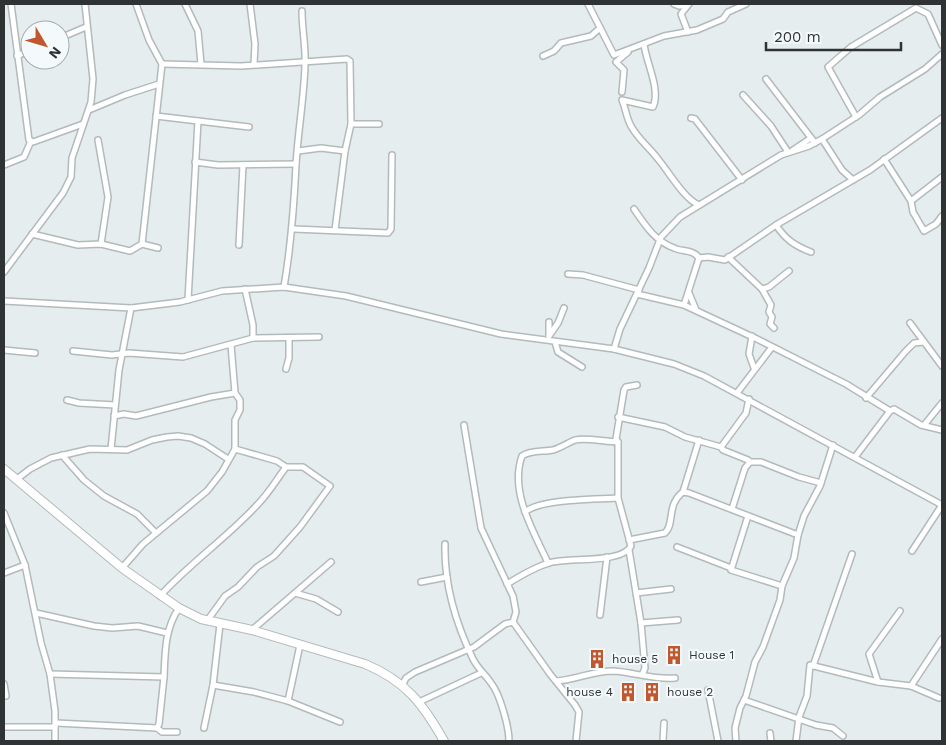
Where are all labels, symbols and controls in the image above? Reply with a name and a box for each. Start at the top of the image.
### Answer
north arrow [20,20,70,70]
scale bar [766,20,901,52]
text: 200 m [774,28,821,46]
text: N [46,44,65,62]
building icon: House 1 [663,644,685,666]
building icon: house 5 [586,648,608,670]
place label: House 1 [689,648,734,662]
place label: house 5 [612,652,658,666]
building icon: house 4 [617,681,639,703]
building icon: house 2 [641,681,663,703]
place label: house 4 [566,685,613,699]
place label: house 2 [667,685,713,699]

